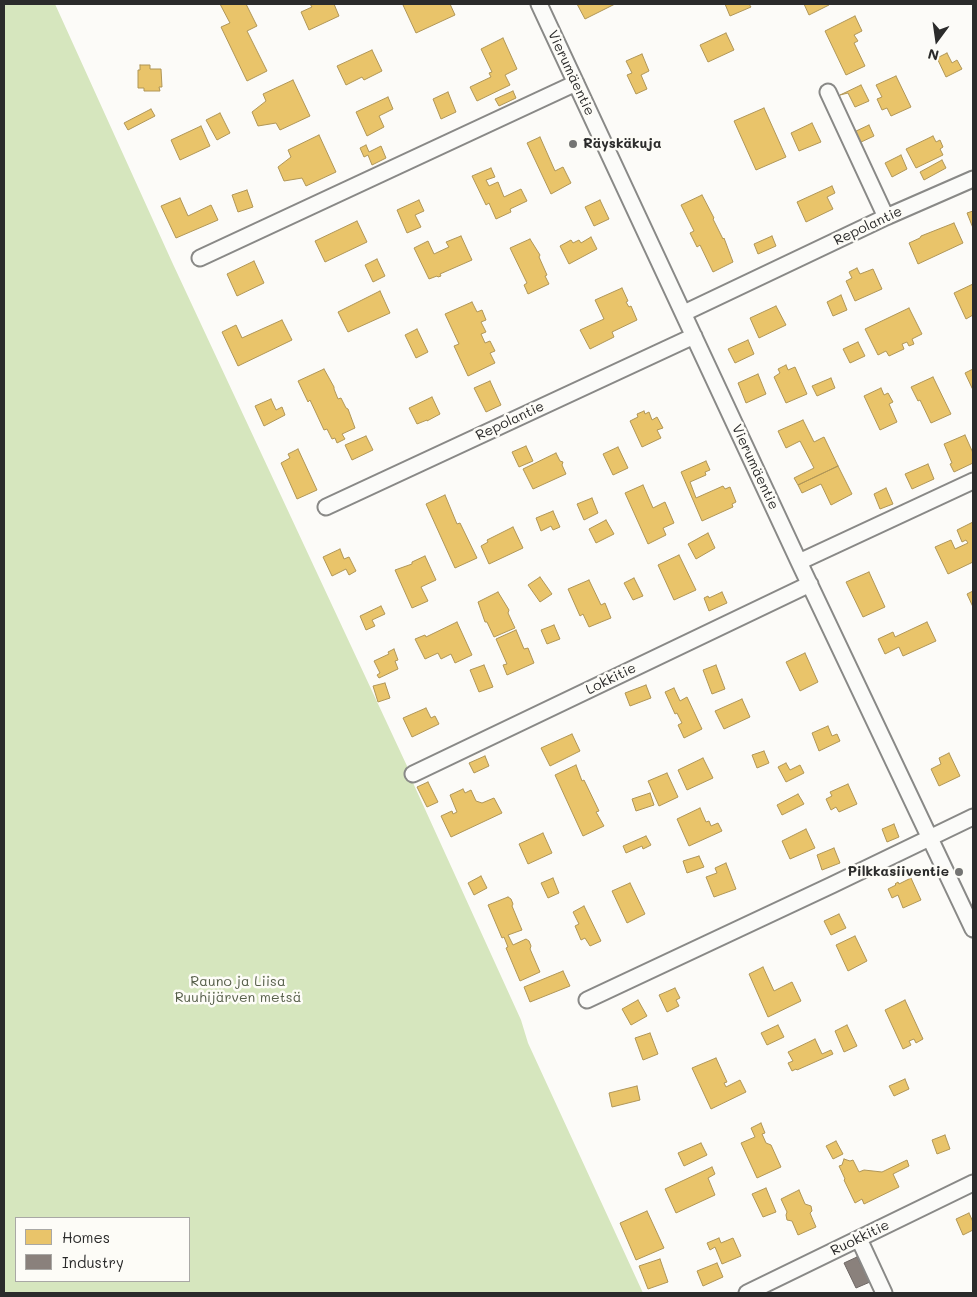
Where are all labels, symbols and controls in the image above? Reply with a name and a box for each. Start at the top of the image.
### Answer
north arrow [912,15,962,65]
street label: Vierumäentie [544,28,598,118]
text: N [926,45,941,66]
place label: Räyskäkuja [583,136,661,152]
marker: Räyskäkuja [567,138,579,150]
street label: Repolantie [831,203,905,249]
street label: Repolantie [473,398,547,444]
street label: Vierumäentie [728,422,782,512]
street label: Lokkitie [583,660,639,698]
place label: Pilkkasiiventie [847,864,949,880]
marker: Pilkkasiiventie [953,866,965,878]
park label: Rauno ja Liisa Ruuhijärven metsä [175,974,301,1006]
legend [15,1217,190,1282]
street label: Ruokkitie [828,1217,892,1259]
text: Homes [62,1227,110,1247]
text: Industry [62,1252,124,1272]

